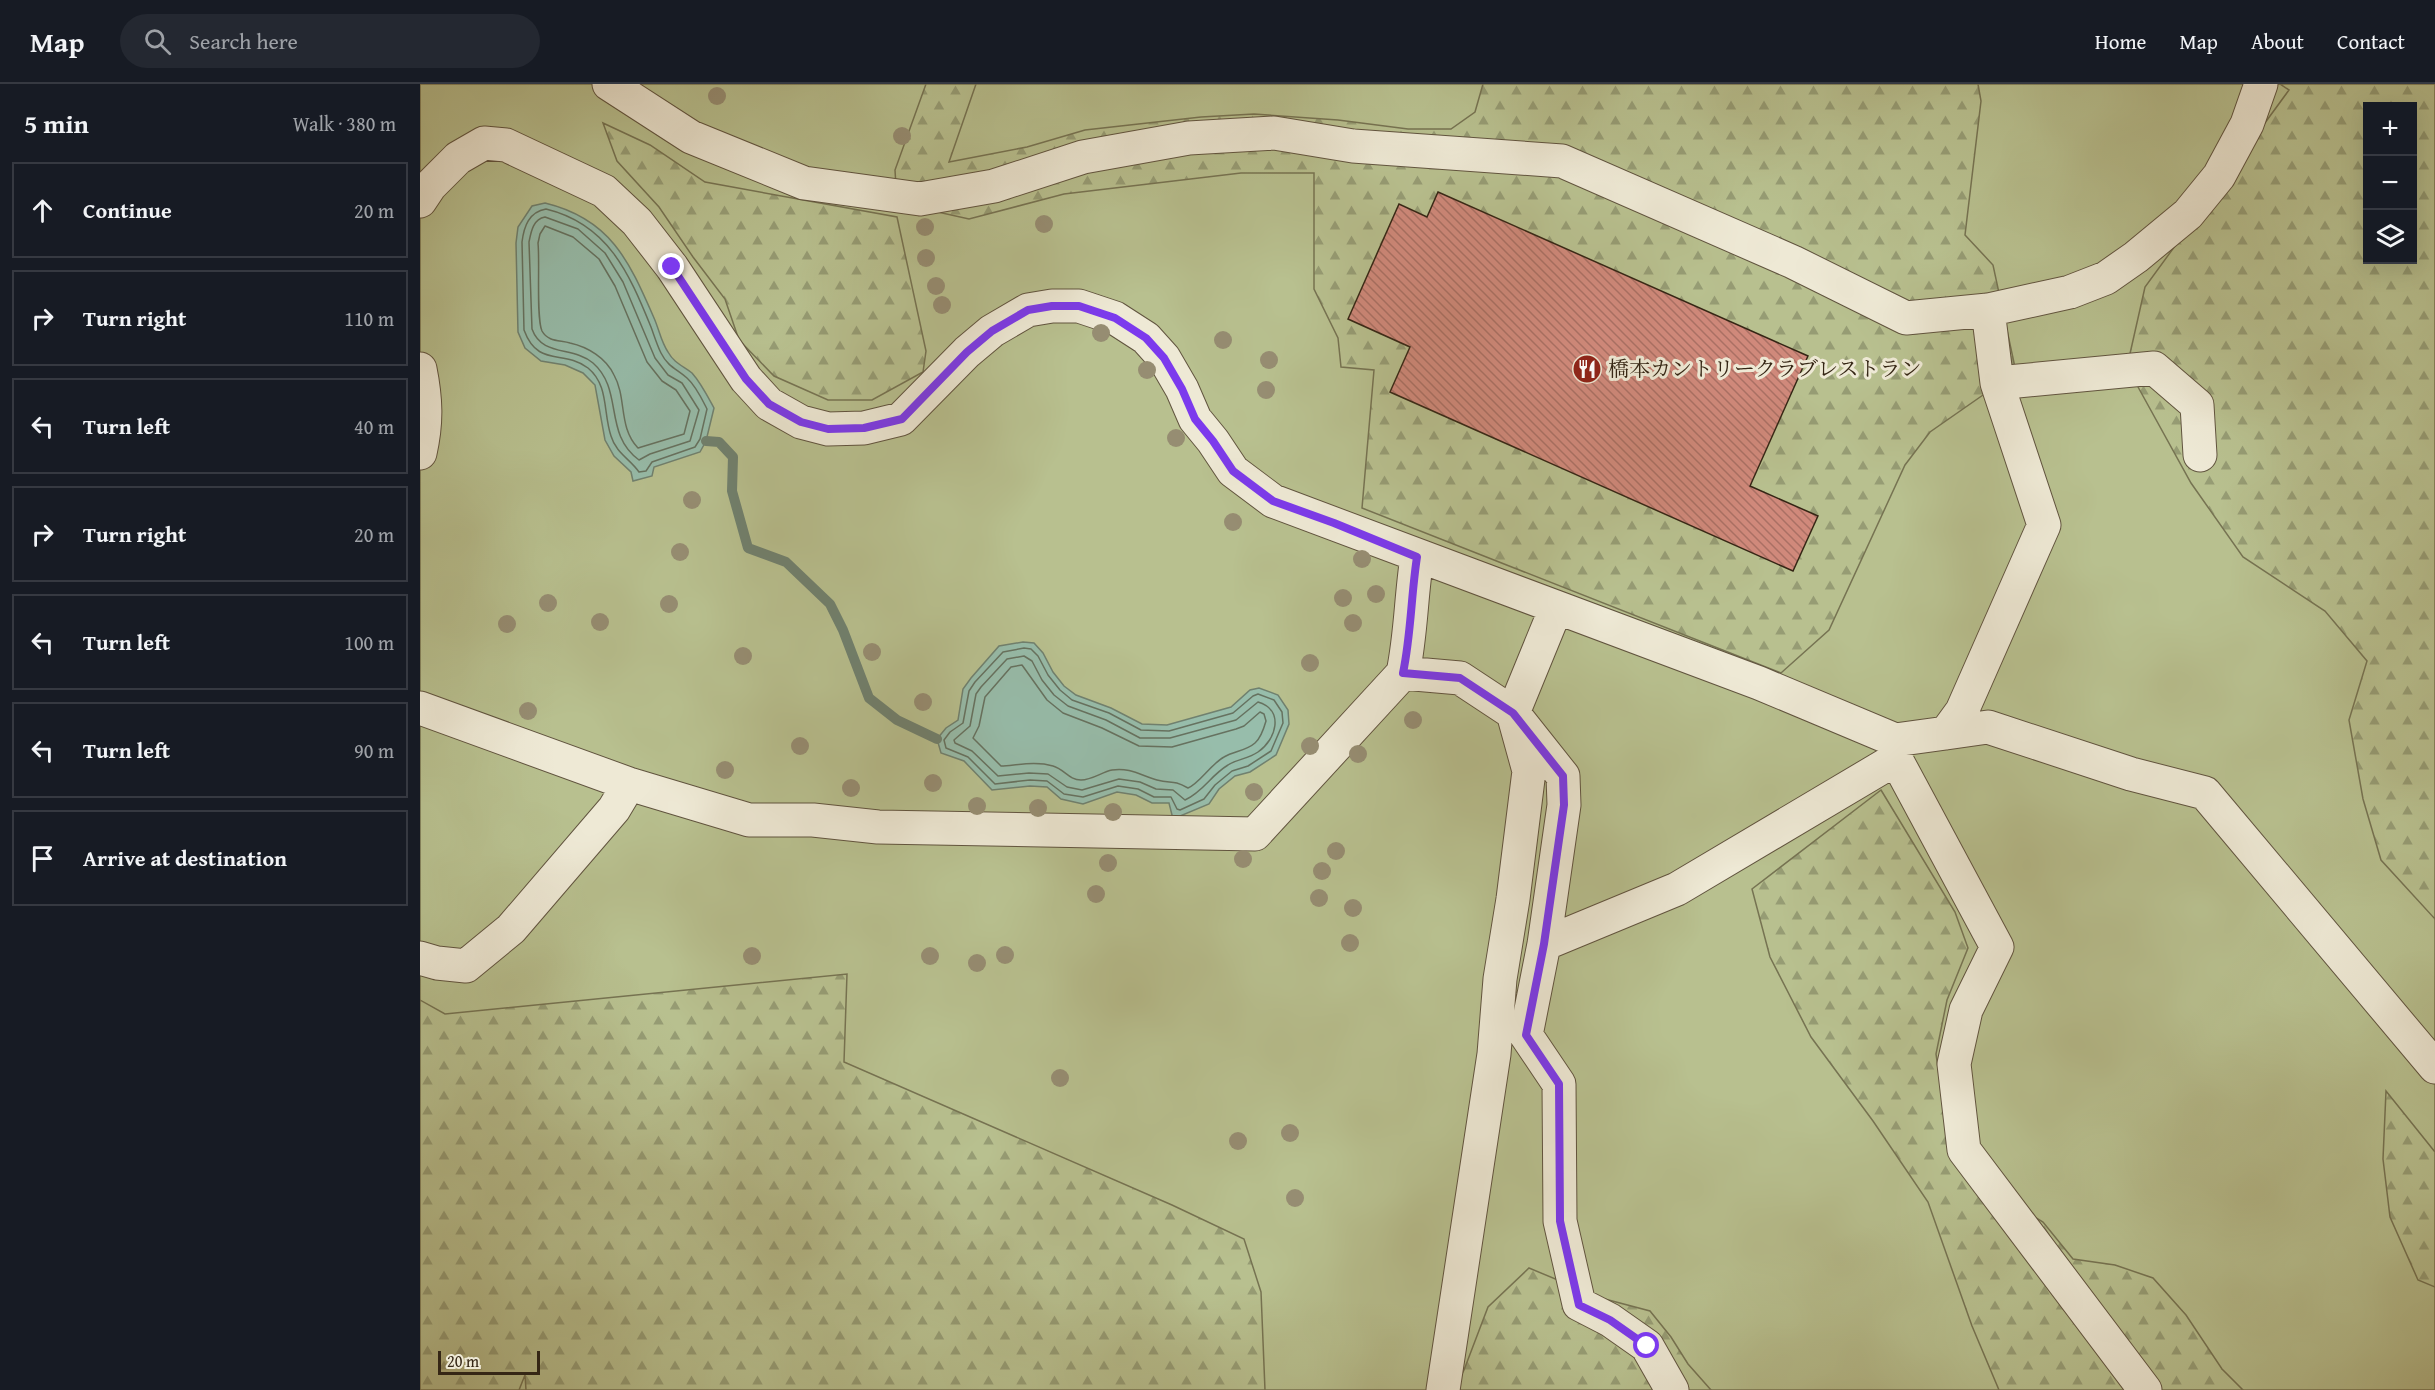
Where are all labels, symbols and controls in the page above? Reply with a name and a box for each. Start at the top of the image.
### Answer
search box [120,14,540,68]
text: Map [30,21,84,62]
icon: search [141,25,174,58]
text: Search here [189,25,298,57]
text: Home [2095,26,2146,57]
text: Map [2179,26,2218,57]
text: About [2251,26,2304,57]
text: Contact [2337,26,2405,57]
map controls [2363,102,2417,264]
button: + [2363,102,2417,156]
text: 5 min [24,104,89,143]
text: Walk · 380 m [293,109,396,138]
button: − [2363,156,2417,210]
icon: ahead [26,194,59,227]
text: Continue [83,194,172,226]
text: 20 m [354,196,394,225]
button: layers [2363,210,2417,264]
route end [658,253,684,279]
icon: right [26,302,59,335]
text: Turn right [83,302,186,334]
text: 110 m [344,304,394,333]
restaurant icon: 橋本カントリークラブレストラン [1571,353,1603,385]
place label: 橋本カントリークラブレストラン [1608,353,1922,384]
icon: left [26,410,59,443]
text: Turn left [83,410,170,442]
text: 40 m [354,412,394,441]
icon: right [26,518,59,551]
text: Turn right [83,518,186,550]
text: 20 m [354,520,394,549]
icon: left [26,626,59,659]
text: Turn left [83,626,170,658]
text: 100 m [344,628,394,657]
icon: left [26,734,59,767]
text: Turn left [83,734,170,766]
text: 90 m [354,736,394,765]
icon: arrive [26,842,59,875]
text: Arrive at destination [83,842,287,874]
route start [1633,1332,1659,1358]
scale bar [438,1348,540,1376]
text: 20 m [447,1349,479,1373]

